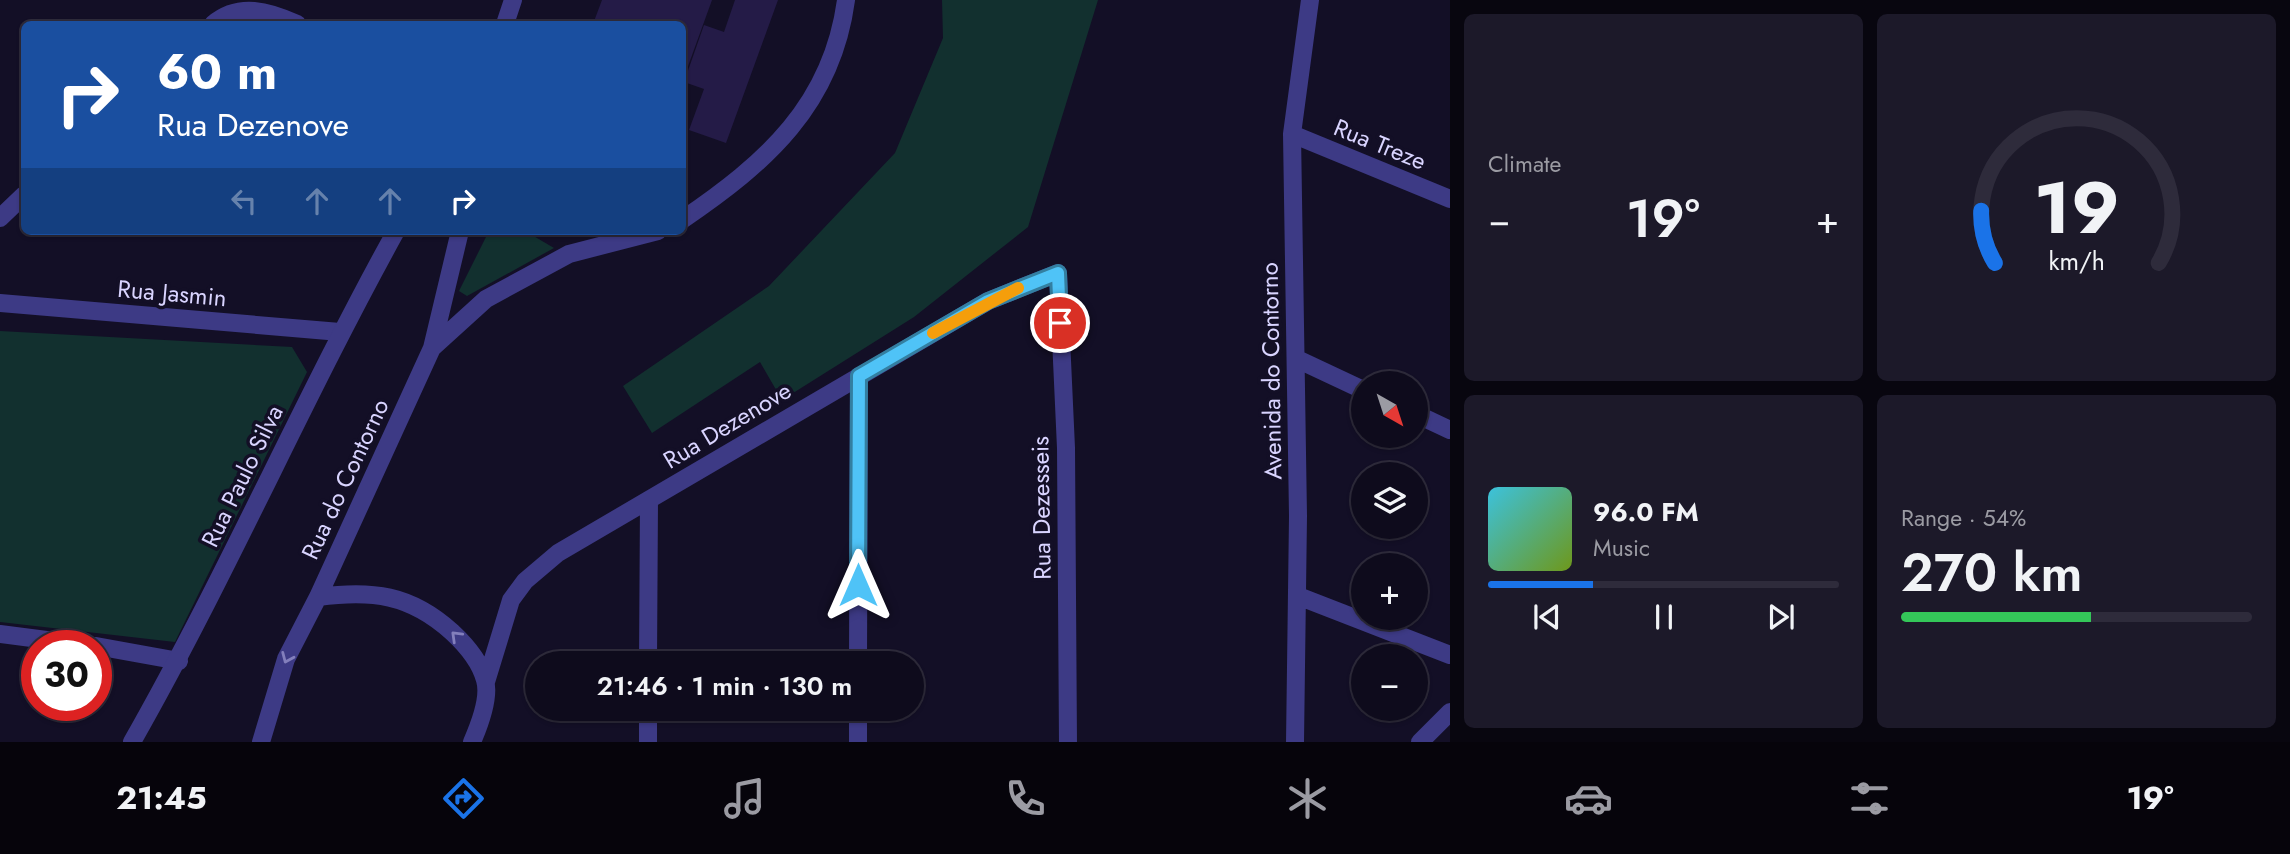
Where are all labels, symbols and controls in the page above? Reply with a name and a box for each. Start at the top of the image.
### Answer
text: 60 m [157,37,277,107]
icon: right [42,49,133,140]
text: Rua Dezenove [157,102,349,148]
street label: Rua Treze [1329,110,1431,178]
text: Climate [1488,147,1561,181]
text: 19 [2034,156,2119,261]
text: 19° [1626,181,1700,257]
icon: left [225,182,263,220]
icon: ahead [298,182,336,220]
icon: ahead [371,182,409,220]
icon: right [444,182,482,220]
text: − [1488,192,1510,247]
text: + [1816,192,1839,247]
text: km/h [2048,243,2105,279]
street label: Avenida do Contorno [1252,262,1290,480]
street label: Rua Jasmin [116,271,228,315]
pin [1030,293,1090,353]
icon: arrive [1041,304,1079,342]
north arrow [1351,371,1428,448]
map controls [1351,371,1428,721]
street label: Rua Dezenove [656,373,798,477]
street label: Rua do Contorno [292,393,398,565]
street label: Rua Paulo Silva [192,399,292,553]
street label: Rua Dezesseis [1022,436,1060,580]
button: layers [1351,462,1428,539]
text: 96.0 FM [1593,493,1699,531]
text: Range · 54% [1901,501,2026,535]
text: Music [1593,531,1650,565]
text: 270 km [1901,535,2083,611]
position arrow [821,548,895,622]
button: + [1351,553,1428,630]
icon: previous [1528,598,1566,636]
icon: pause [1645,598,1683,636]
icon: next [1762,598,1800,636]
speed limit sign: 30 [21,630,112,721]
one-way arrow [452,632,465,645]
button: − [1351,644,1428,721]
one-way arrow [282,651,296,663]
text: 21:46 · 1 min · 130 m [597,667,852,705]
icon: directions [439,774,488,823]
icon: music [720,774,769,823]
icon: phone [1001,774,1050,823]
icon: climate [1283,774,1332,823]
icon: car [1564,774,1613,823]
icon: filters [1845,774,1894,823]
text: 21:45 [116,775,207,821]
text: 19° [2127,775,2174,821]

